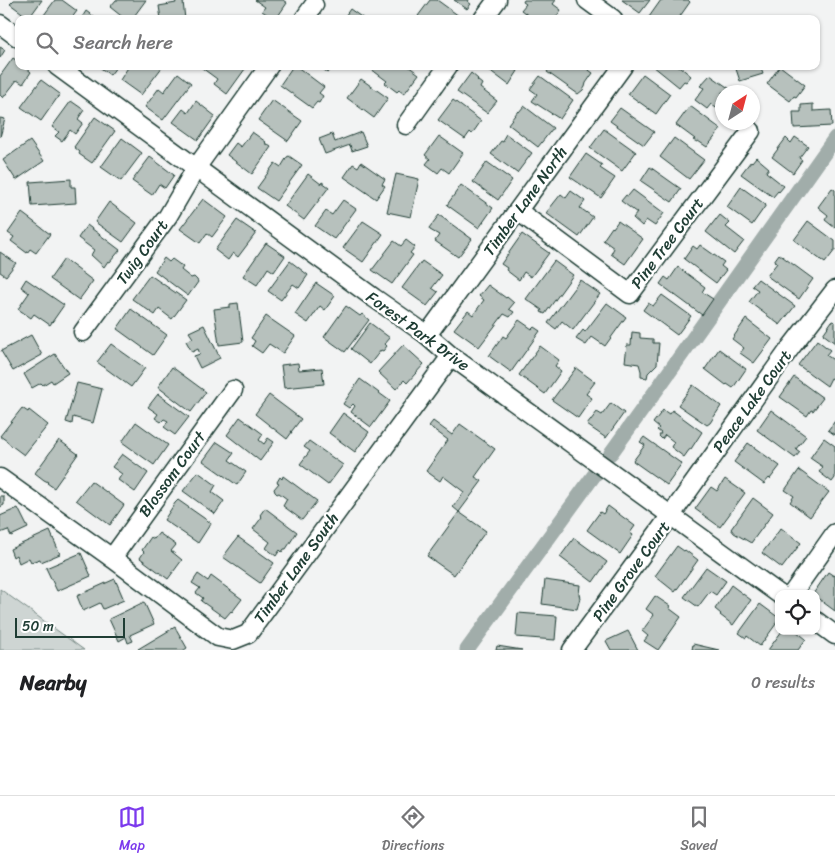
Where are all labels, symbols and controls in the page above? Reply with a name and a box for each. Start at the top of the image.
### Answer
search box [15,15,820,70]
text: Search here [73,26,173,59]
icon: search [33,29,61,57]
north arrow [715,85,760,130]
street label: Timber Lane North [475,140,575,262]
street label: Pine Tree Court [623,191,711,295]
street label: Twig Court [108,213,176,291]
street label: Forest Park Drive [360,283,476,379]
street label: Peace Lake Court [704,343,800,459]
street label: Blossom Court [131,424,214,523]
street label: Timber Lane South [246,506,346,630]
street label: Pine Grove Court [584,514,678,628]
map controls [775,590,820,635]
button: locate [775,590,820,635]
text: 50 m [22,614,54,639]
scale bar [15,615,125,638]
text: Nearby [20,664,86,702]
text: 0 results [751,668,815,697]
tab: Map [118,803,146,858]
tab: Directions [382,803,444,858]
tab: Saved [680,803,717,858]

